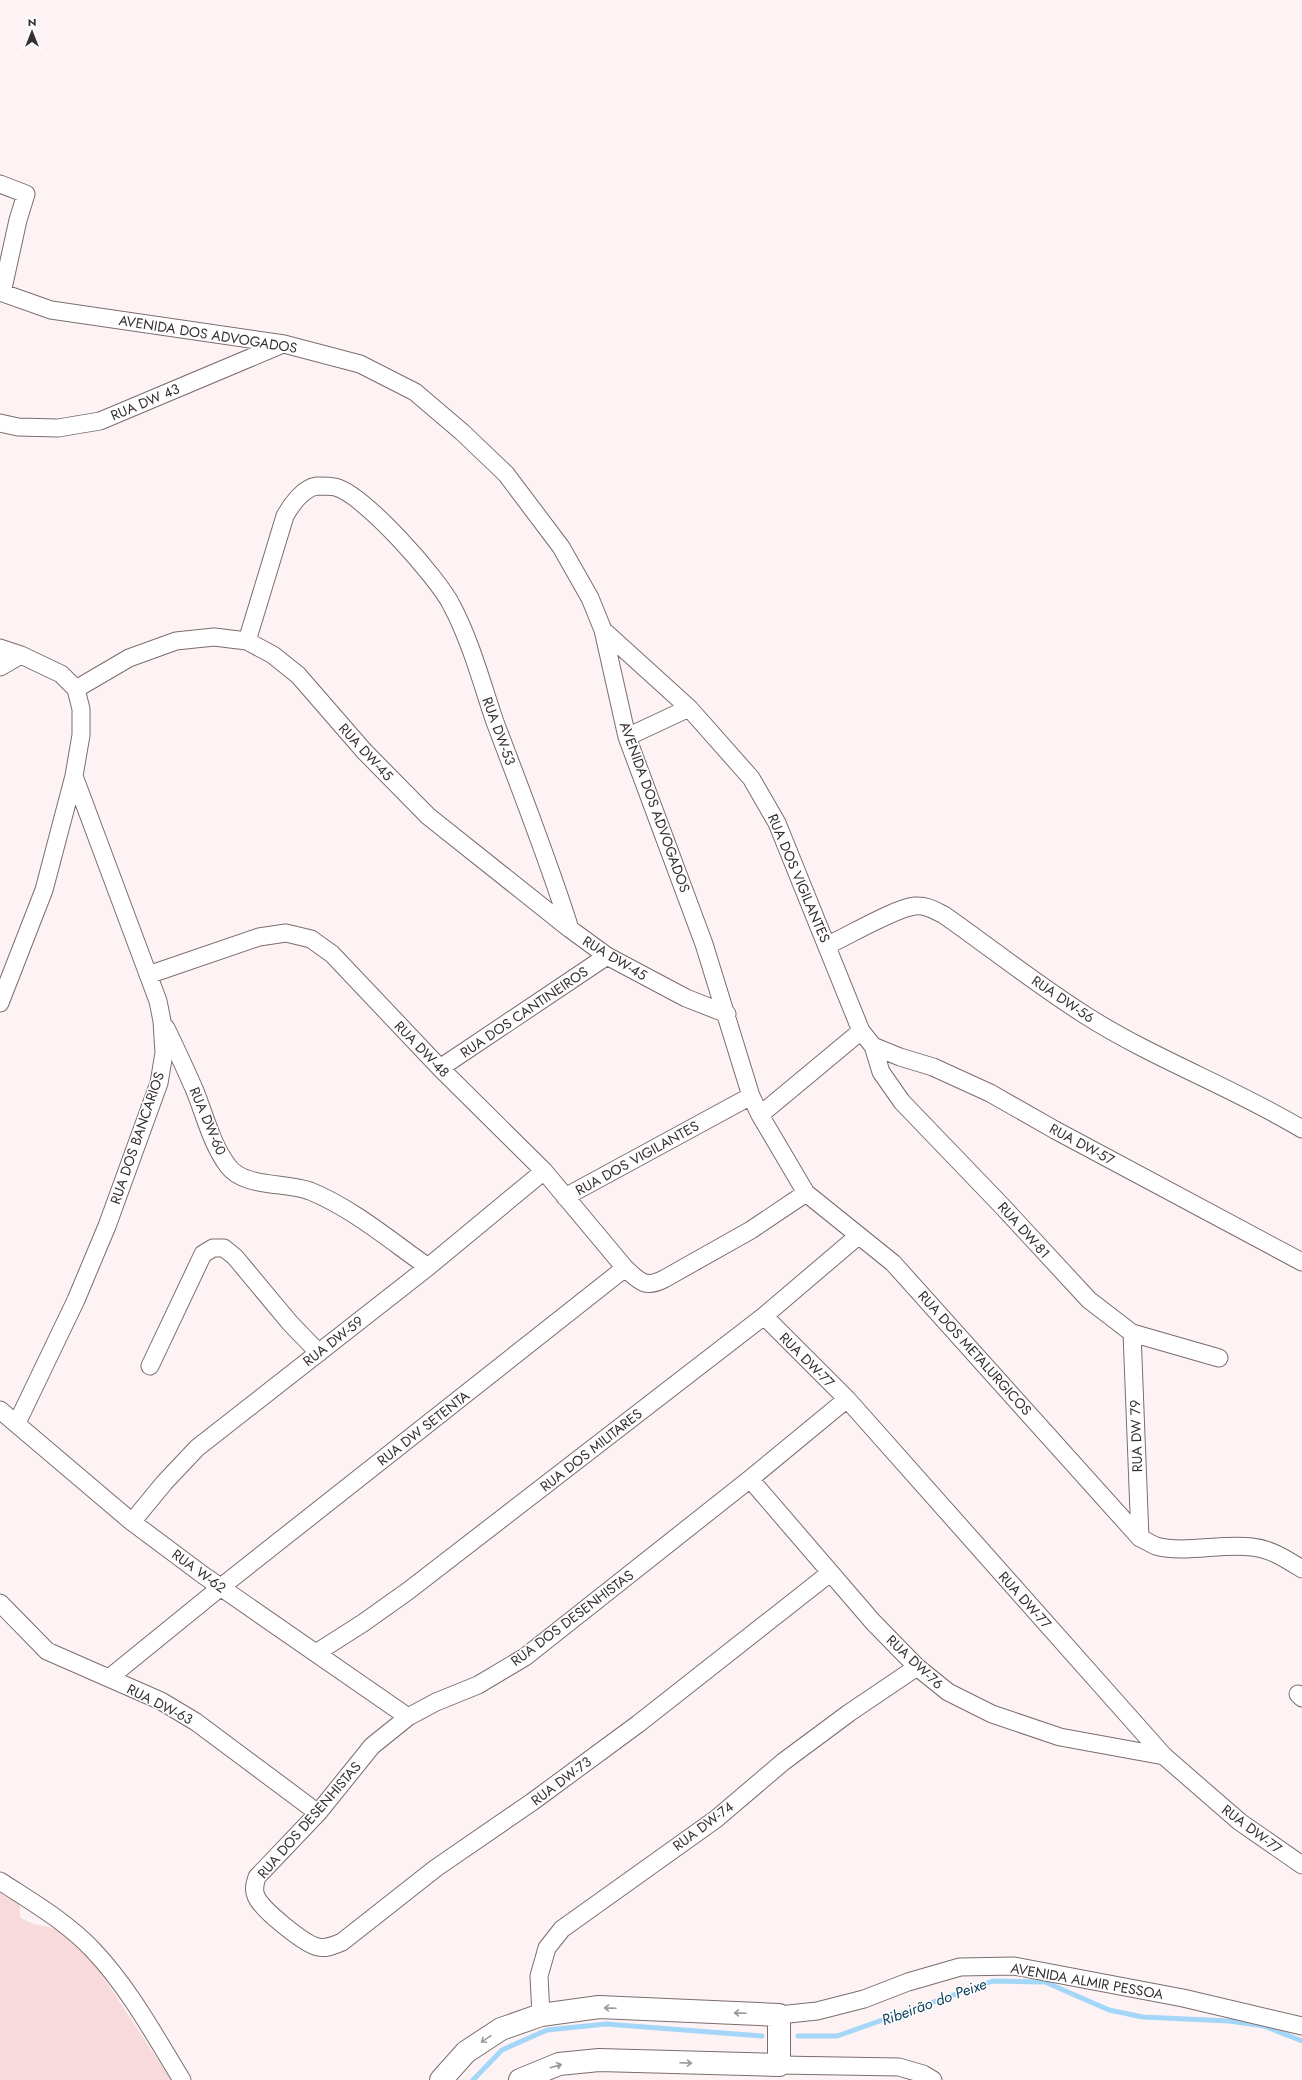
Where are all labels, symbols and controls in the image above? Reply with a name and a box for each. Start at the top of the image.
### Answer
north arrow [12,12,52,52]
text: N [28,14,36,30]
street label: AVENIDA DOS ADVOGADOS [117,310,299,358]
street label: RUA DW 43 [107,378,183,425]
street label: RUA DW-53 [477,694,521,768]
street label: RUA DW-45 [334,719,398,785]
street label: AVENIDA DOS ADVOGADOS [615,719,695,895]
street label: RUA DOS VIGILANTES [763,811,835,946]
street label: RUA DW-45 [579,931,651,985]
street label: RUA DOS CANTINEIROS [456,961,592,1062]
street label: RUA DW-56 [1028,971,1098,1027]
street label: RUA DW-48 [390,1016,454,1082]
street label: RUA DOS BANCARIOS [105,1069,169,1207]
street label: RUA DW-60 [185,1084,231,1158]
street label: RUA DOS VIGILANTES [572,1116,703,1200]
street label: RUA DW-57 [1046,1118,1119,1170]
street label: RUA DW-81 [993,1197,1055,1263]
street label: RUA DOS METALURGICOS [914,1286,1037,1420]
street label: RUA DW-59 [299,1311,367,1371]
street label: RUA DW-77 [775,1328,840,1393]
street label: RUA DW SETENTA [373,1385,474,1470]
street label: RUA DW 79 [1125,1399,1147,1473]
street label: RUA DOS MILITARES [536,1404,646,1496]
street label: RUA W-62 [168,1544,230,1598]
street label: RUA DOS DESENHISTAS [506,1565,638,1671]
street label: RUA DW-77 [994,1567,1056,1633]
street label: RUA DW-76 [882,1630,948,1694]
street label: RUA DW-63 [124,1679,197,1729]
street label: RUA DW-73 [527,1751,596,1810]
street label: RUA DOS DESENHISTAS [253,1757,366,1883]
street label: RUA DW-74 [668,1797,738,1855]
street label: RUA DW-77 [1218,1800,1287,1859]
street label: AVENIDA ALMIR PESSOA [1009,1958,1166,2004]
water label: Ribeirão do Peixe [878,1973,990,2031]
one-way arrow [604,2004,617,2011]
one-way arrow [734,2009,747,2017]
one-way arrow [481,2035,492,2043]
one-way arrow [679,2059,692,2066]
one-way arrow [550,2062,563,2069]

